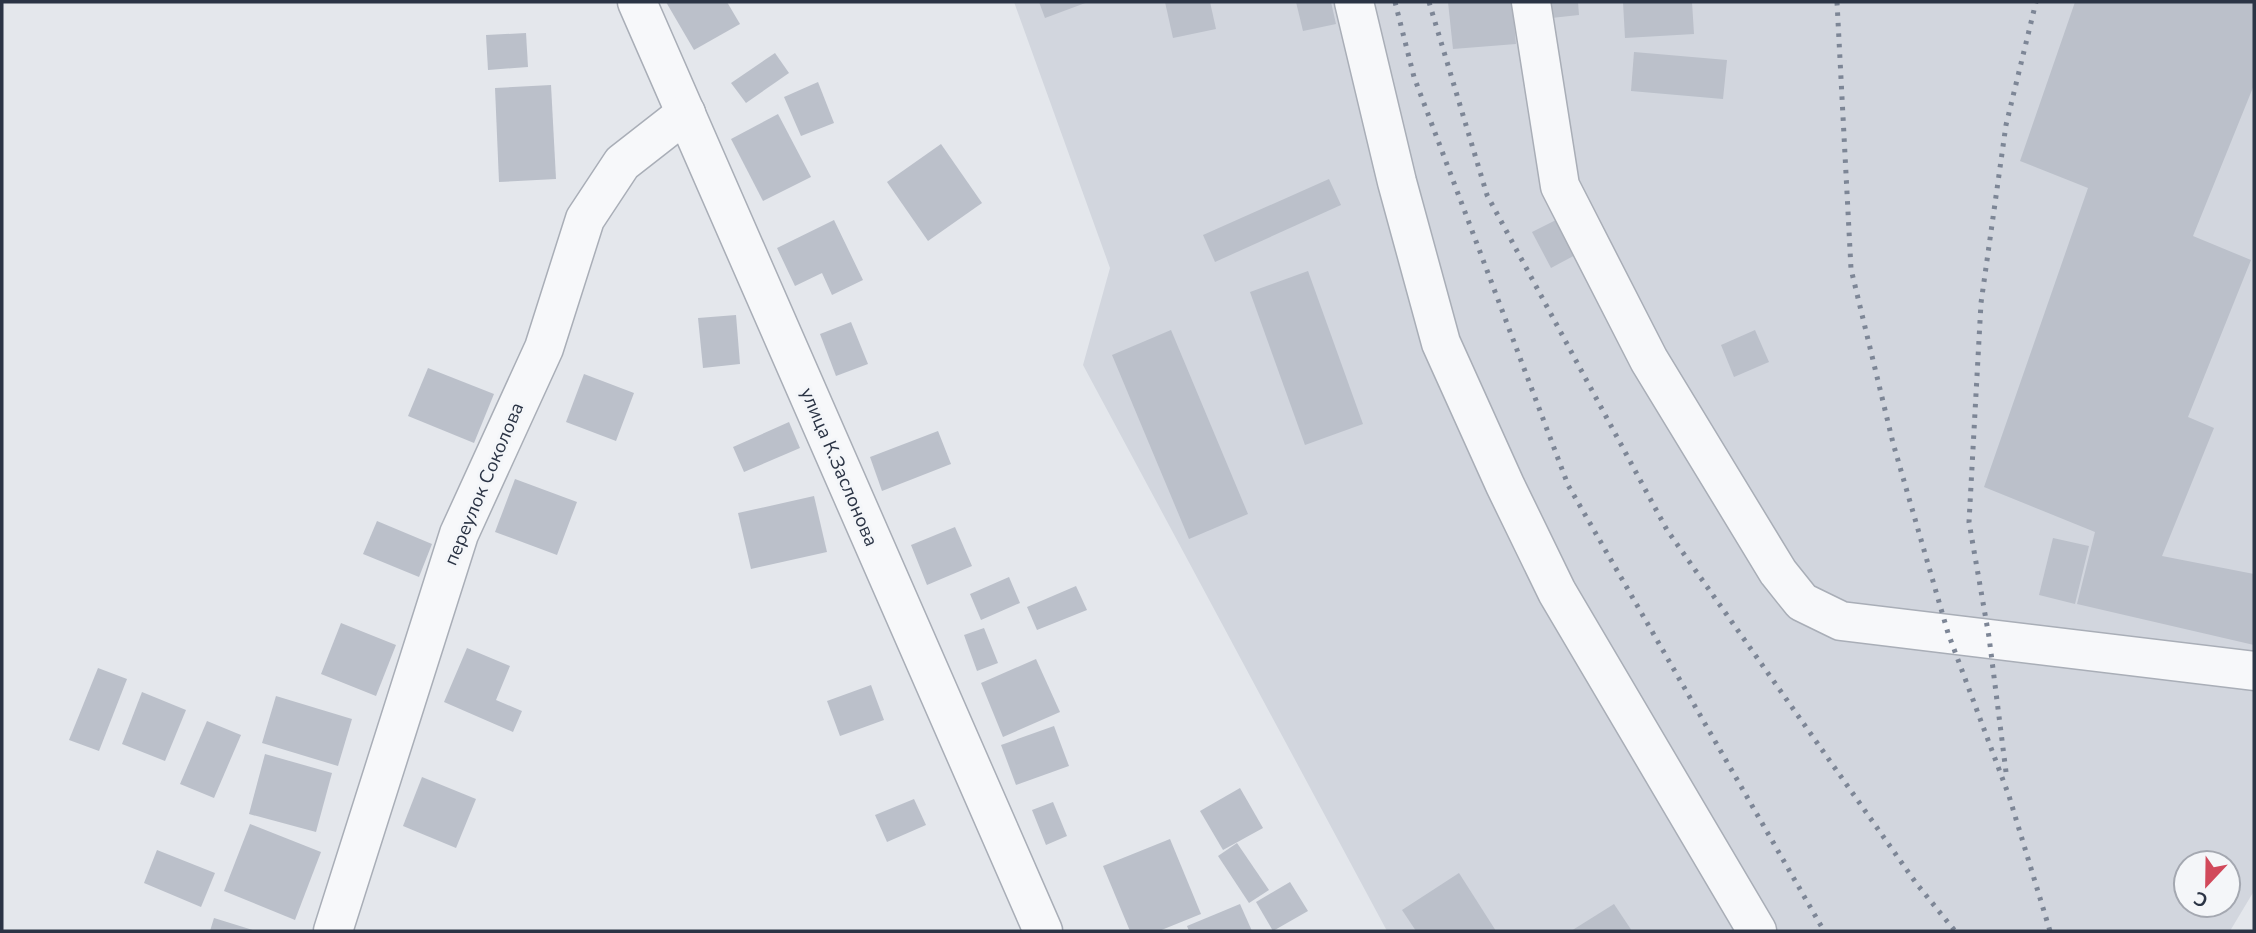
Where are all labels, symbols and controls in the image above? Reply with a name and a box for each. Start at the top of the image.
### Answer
street label: улица К.Заслонова [794,384,884,550]
street label: переулок Соколова [438,398,530,570]
north arrow [2172,849,2242,919]
text: С [2190,884,2212,913]

